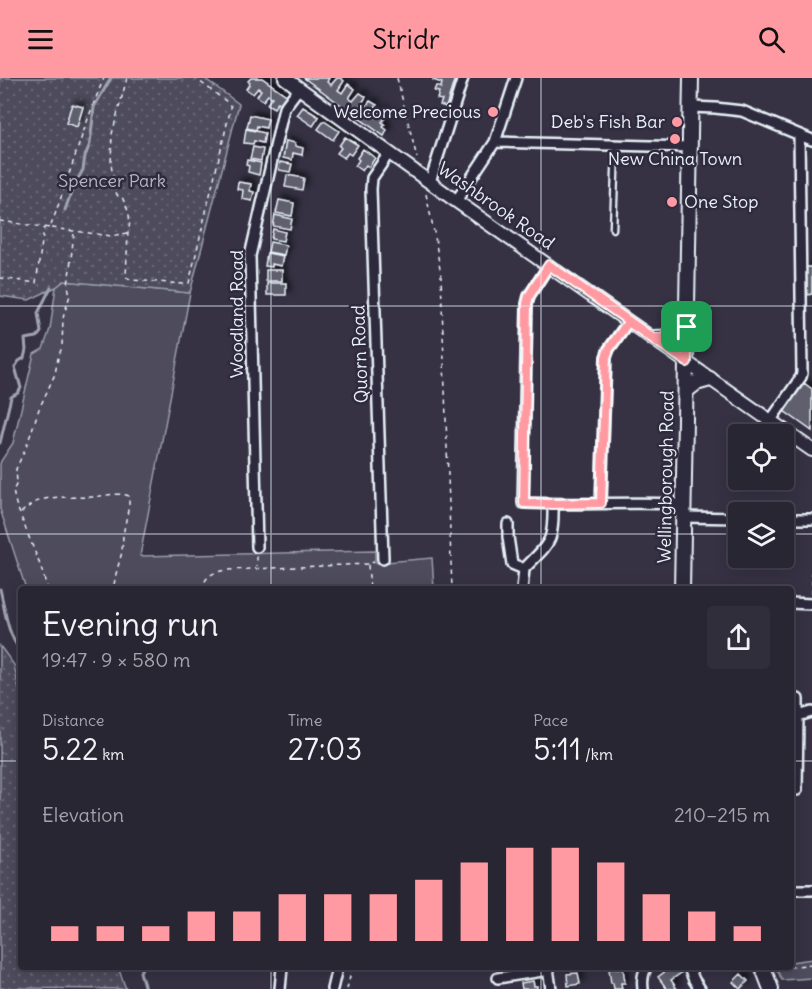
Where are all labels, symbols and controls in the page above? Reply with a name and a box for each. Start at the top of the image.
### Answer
text: Stridr [372,22,440,56]
icon: menu [24,23,57,56]
icon: search [755,23,788,56]
place label: Welcome Precious [333,100,481,123]
marker: Welcome Precious [486,105,500,119]
place label: Deb's Fish Bar [551,110,666,133]
marker: Deb's Fish Bar [670,115,684,129]
marker: New China Town [668,132,682,146]
place label: New China Town [608,147,742,170]
street label: Washbrook Road [433,157,560,255]
park label: Spencer Park [58,169,166,192]
place label: One Stop [684,190,758,213]
marker: One Stop [665,195,679,209]
street label: Woodland Road [225,249,248,378]
pin [661,301,712,352]
street label: Quorn Road [346,304,373,404]
icon: arrive [670,310,703,343]
street label: Wellingborough Road [652,390,679,564]
map controls [728,424,794,568]
button: locate [728,424,794,490]
button: layers [728,502,794,568]
text: Evening run [42,603,218,645]
button: share [707,606,770,669]
text: 19:47 · 9 × 580 m [42,647,191,672]
text: Distance [42,710,104,730]
text: Time [288,710,322,730]
text: Pace [533,710,568,730]
text: 5.22 [42,730,98,768]
text: 27:03 [288,730,362,768]
text: 5:11 [533,730,581,768]
text: km [98,744,124,764]
text: /km [581,744,613,764]
text: Elevation [42,802,124,827]
text: 210–215 m [674,802,770,827]

